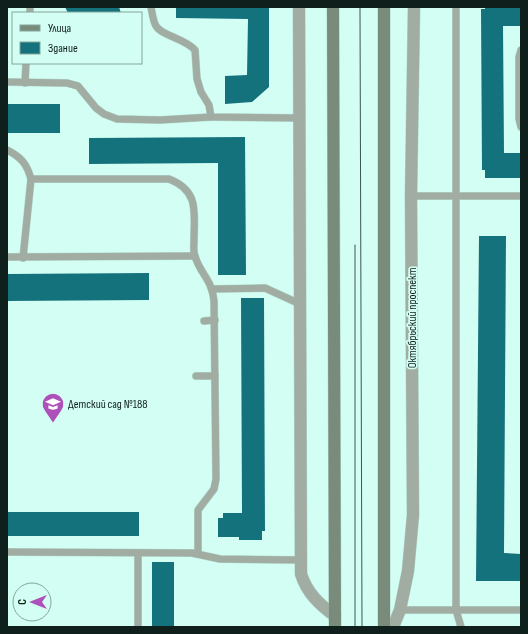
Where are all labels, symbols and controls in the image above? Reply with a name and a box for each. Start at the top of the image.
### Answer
legend [12,12,142,64]
text: Улица [48,21,72,36]
text: Здание [48,41,78,56]
street label: Октябрьский проспект [405,267,420,368]
school or university icon: Детский сад №188 [40,391,66,424]
place label: Детский сад №188 [68,397,147,412]
north arrow [12,582,52,622]
text: С [16,599,29,605]

